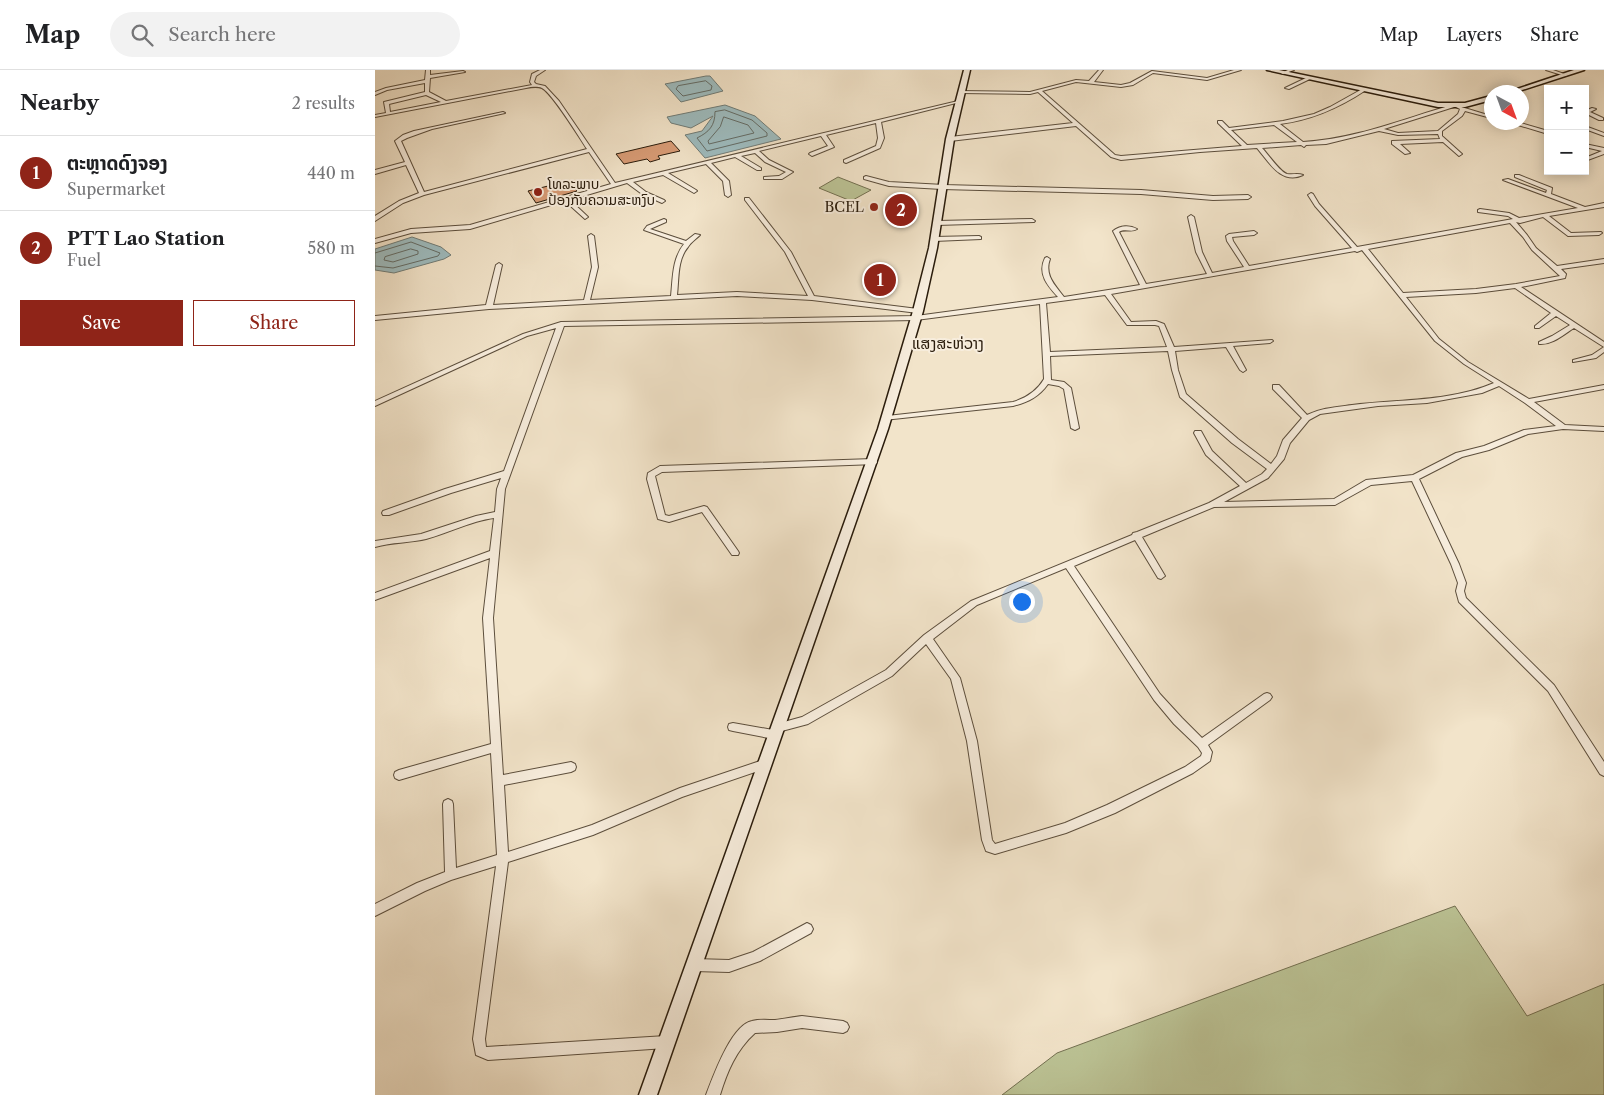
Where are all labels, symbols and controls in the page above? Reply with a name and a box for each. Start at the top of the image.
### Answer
search box [110,12,460,57]
text: Map [25,20,80,49]
icon: search [128,21,156,49]
text: Search here [168,23,276,46]
text: Map [1380,24,1418,46]
text: Layers [1446,24,1502,46]
text: Share [1530,24,1579,46]
north arrow [1484,85,1529,130]
map controls [1544,85,1589,175]
button: + [1544,85,1589,130]
text: Nearby [20,90,99,115]
text: 2 results [292,93,355,113]
button: − [1544,130,1589,175]
text: ຕະຫຼາດດົງຈອງ [67,152,168,175]
text: 1 [32,163,40,183]
text: 440 m [307,163,355,183]
place label: ໂທລະພາບ ປ້ອງກັນຄວາມສະຫງົບ [547,175,655,209]
text: Supermarket [67,179,165,199]
marker: ໂທລະພາບ ປ້ອງກັນຄວາມສະຫງົບ [532,186,544,198]
pin: 2 [885,191,917,229]
place label: BCEL [825,198,864,216]
marker: BCEL [868,201,880,213]
text: PTT Lao Station [67,227,225,250]
text: 2 [31,238,41,258]
text: 580 m [308,238,355,258]
text: Fuel [67,250,101,270]
pin: 1 [864,261,896,299]
button: Save [20,300,183,346]
button: Share [193,300,355,346]
district label: ແສງສະຫ່ວາງ [912,333,984,353]
your location [1009,589,1035,615]

